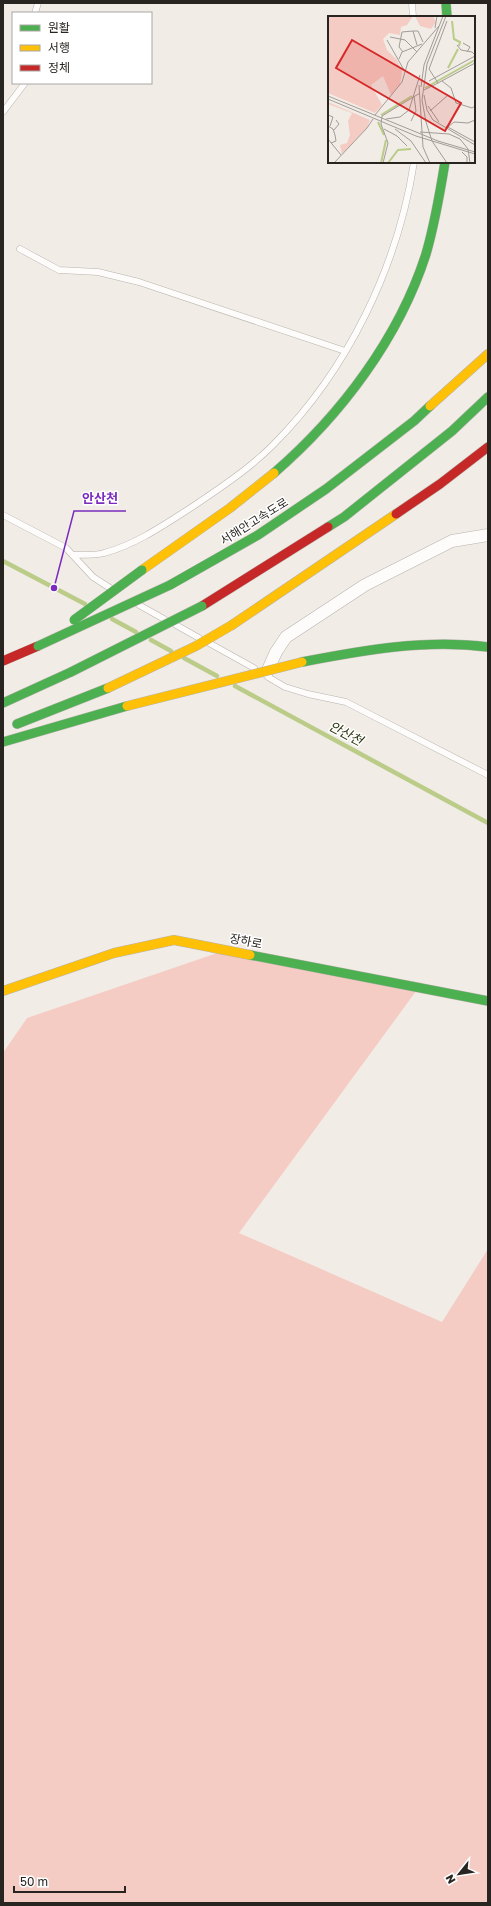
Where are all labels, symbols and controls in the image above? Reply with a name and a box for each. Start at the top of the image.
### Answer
legend [12,12,152,84]
inset map [328,16,475,163]
text: 원활 [48,20,70,35]
text: 서행 [48,40,70,55]
text: 정체 [48,60,70,75]
callout: 안산천 [74,486,126,511]
text: 안산천 [82,490,118,506]
street label: 서해안고속도로 [217,494,291,548]
water label: 안산천 [326,718,367,749]
street label: 장하로 [228,930,264,952]
north arrow [439,1854,479,1894]
scale bar [14,1868,125,1894]
text: N [442,1872,458,1886]
text: 50 m [20,1874,48,1889]

